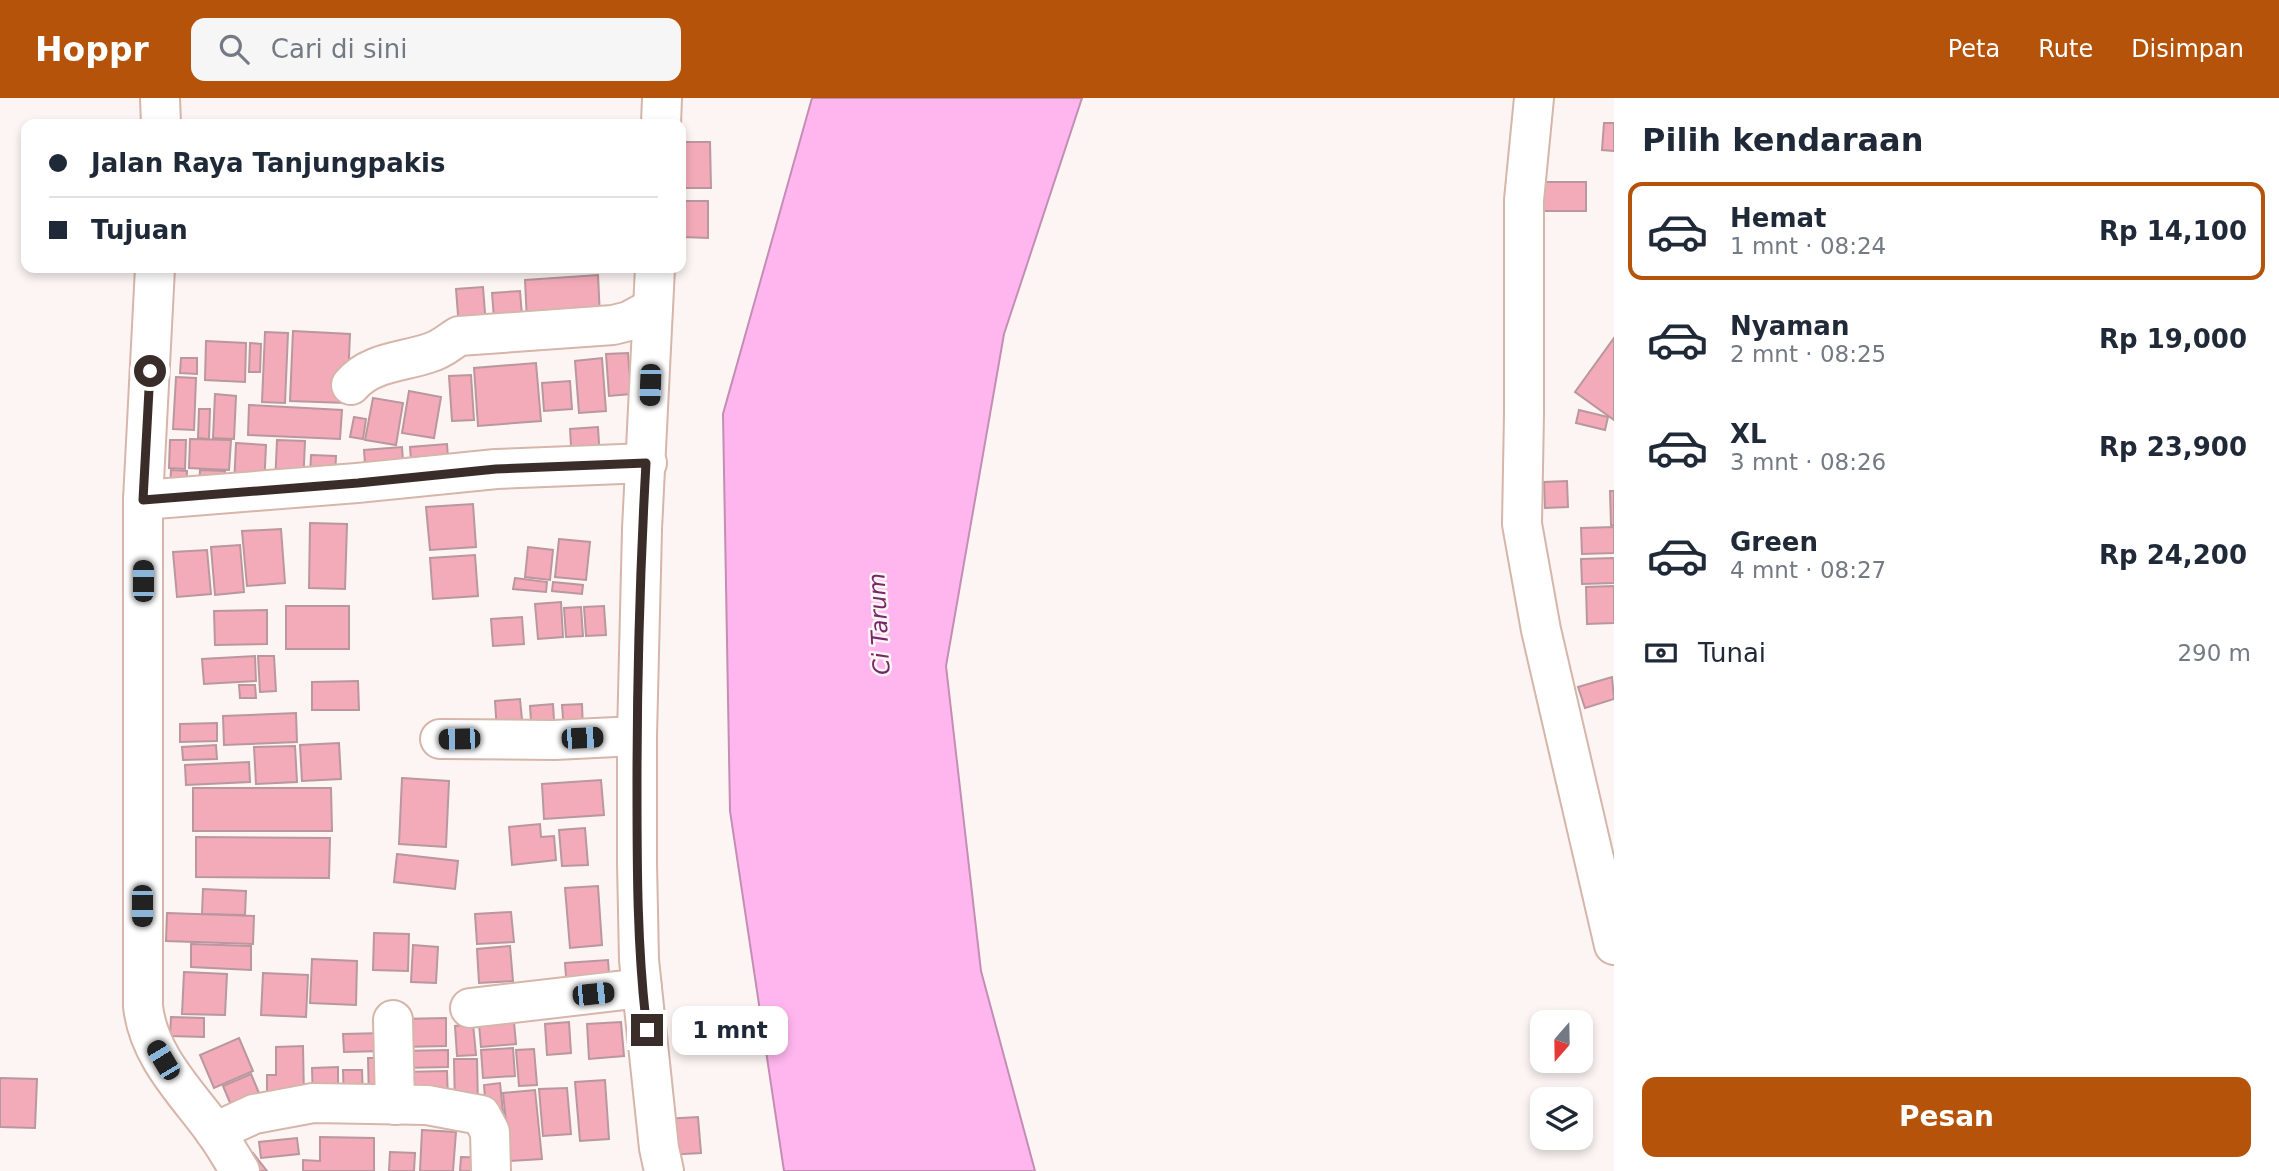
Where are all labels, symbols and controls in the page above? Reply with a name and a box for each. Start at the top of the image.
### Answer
search box [191,18,681,81]
text: Hoppr [35,30,149,69]
icon: search [215,30,253,68]
text: Cari di sini [271,34,408,64]
text: Peta [1948,35,2000,63]
text: Rute [2038,35,2093,63]
text: Disimpan [2131,35,2244,63]
text: Pilih kendaraan [1642,121,1923,159]
text: Jalan Raya Tanjungpakis [91,148,445,178]
icon: car [1646,200,1709,263]
text: Hemat [1730,203,1826,233]
text: Tujuan [91,215,188,245]
text: Rp 14,100 [2099,216,2247,246]
text: 1 mnt · 08:24 [1730,233,1886,259]
icon: car [1646,308,1709,371]
text: Nyaman [1730,311,1849,341]
text: Rp 19,000 [2099,324,2247,354]
text: 2 mnt · 08:25 [1730,341,1886,367]
route start [134,355,166,387]
car [639,364,662,406]
icon: car [1646,416,1709,479]
text: XL [1730,419,1767,449]
text: Rp 23,900 [2099,432,2247,462]
text: 3 mnt · 08:26 [1730,449,1886,475]
icon: car [1646,524,1709,587]
text: Green [1730,527,1818,557]
text: Rp 24,200 [2099,540,2247,570]
text: 4 mnt · 08:27 [1730,557,1886,583]
car [133,560,154,602]
water label: Ci Tarum [863,572,895,676]
icon: cash [1642,634,1680,672]
text: Tunai [1698,638,1766,668]
text: 290 m [2177,640,2251,666]
car [561,726,604,750]
car [438,728,481,750]
car [132,885,153,927]
car [572,981,615,1007]
callout: 1 mnt [672,1006,787,1054]
north arrow [1530,1010,1592,1073]
map controls [1530,1010,1593,1150]
route end [631,1014,663,1046]
text: 1 mnt [692,1017,768,1043]
car [144,1037,183,1083]
button: Pesan [1642,1077,2251,1157]
button: layers [1530,1087,1593,1150]

